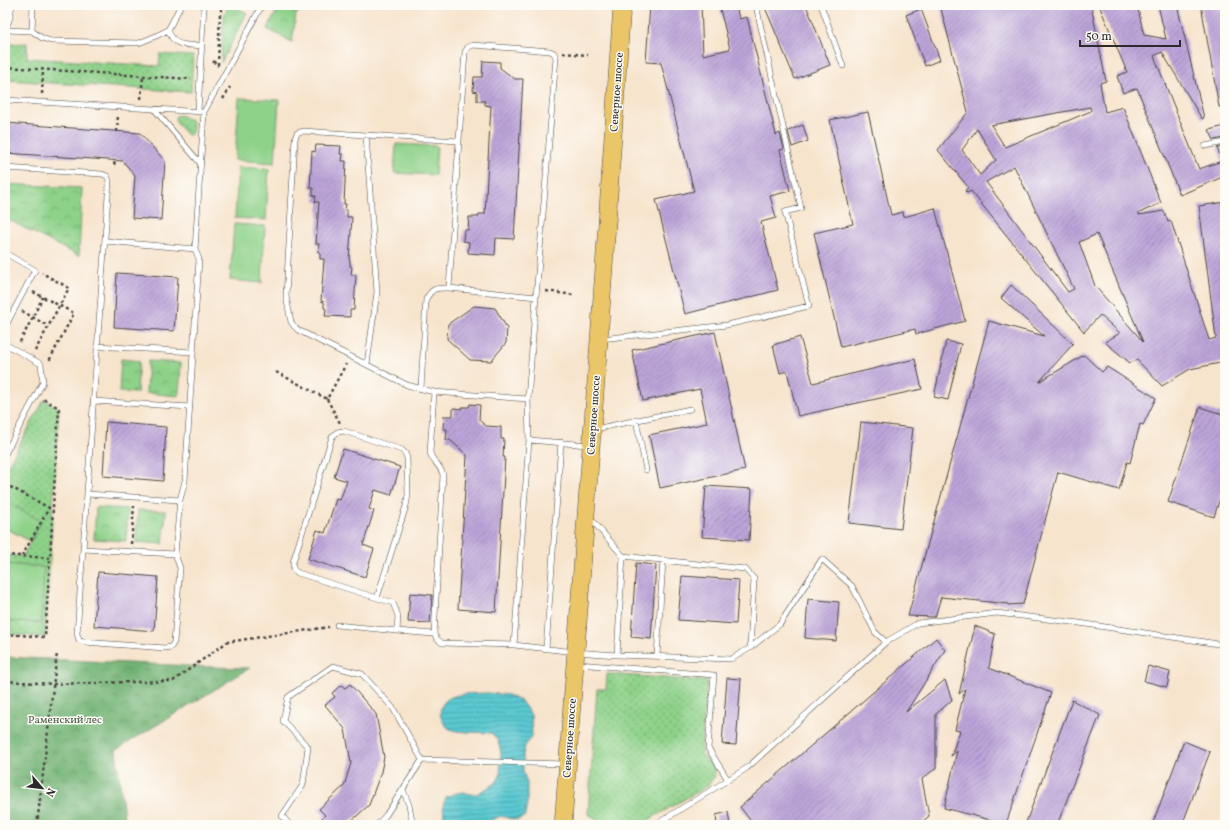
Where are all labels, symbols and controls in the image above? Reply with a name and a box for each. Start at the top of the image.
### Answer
scale bar [1080,22,1180,48]
text: 50 m [1086,29,1112,45]
street label: Северное шоссе [607,52,628,132]
street label: Северное шоссе [584,375,605,455]
street label: Северное шоссе [560,698,581,778]
park label: Раменский лес [28,713,102,728]
north arrow [22,768,62,808]
text: N [41,785,58,799]

